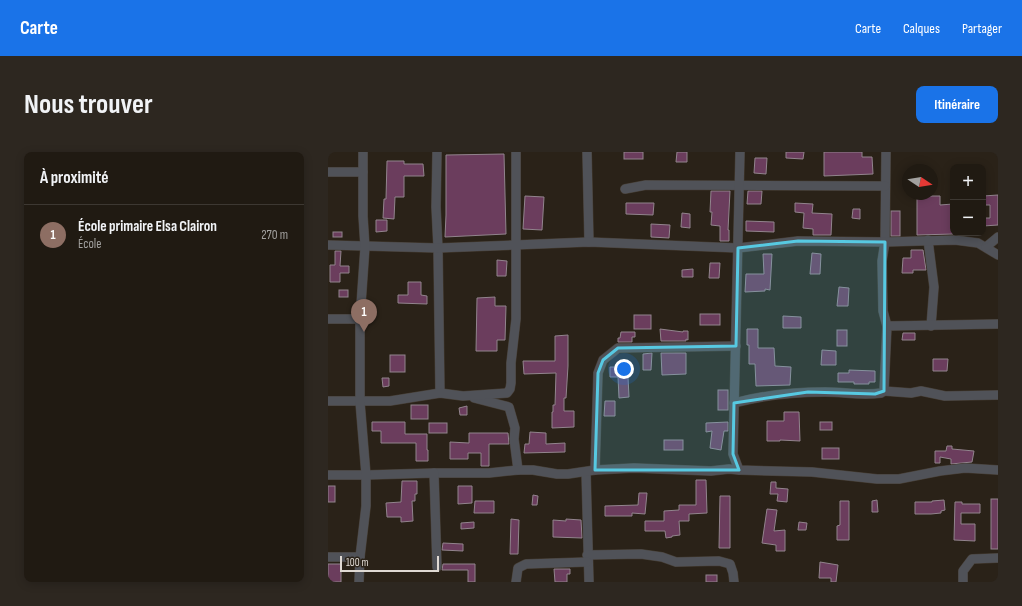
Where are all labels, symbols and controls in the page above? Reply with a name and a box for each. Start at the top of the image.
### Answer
text: Carte [20,17,58,40]
text: Carte [855,20,881,37]
text: Calques [903,20,940,37]
text: Partager [962,20,1002,37]
button: Itinéraire [916,86,998,123]
text: Nous trouver [24,88,153,121]
north arrow [902,164,938,200]
map controls [950,164,986,236]
button: + [950,164,986,200]
text: À proximité [40,168,108,188]
button: − [950,200,986,236]
text: École primaire Elsa Clairon [78,217,217,236]
text: 1 [50,227,56,243]
text: 270 m [261,227,288,243]
text: École [78,236,101,252]
pin: 1 [351,299,377,332]
your location [614,359,634,379]
scale bar [340,554,439,573]
text: 100 m [346,556,368,569]

